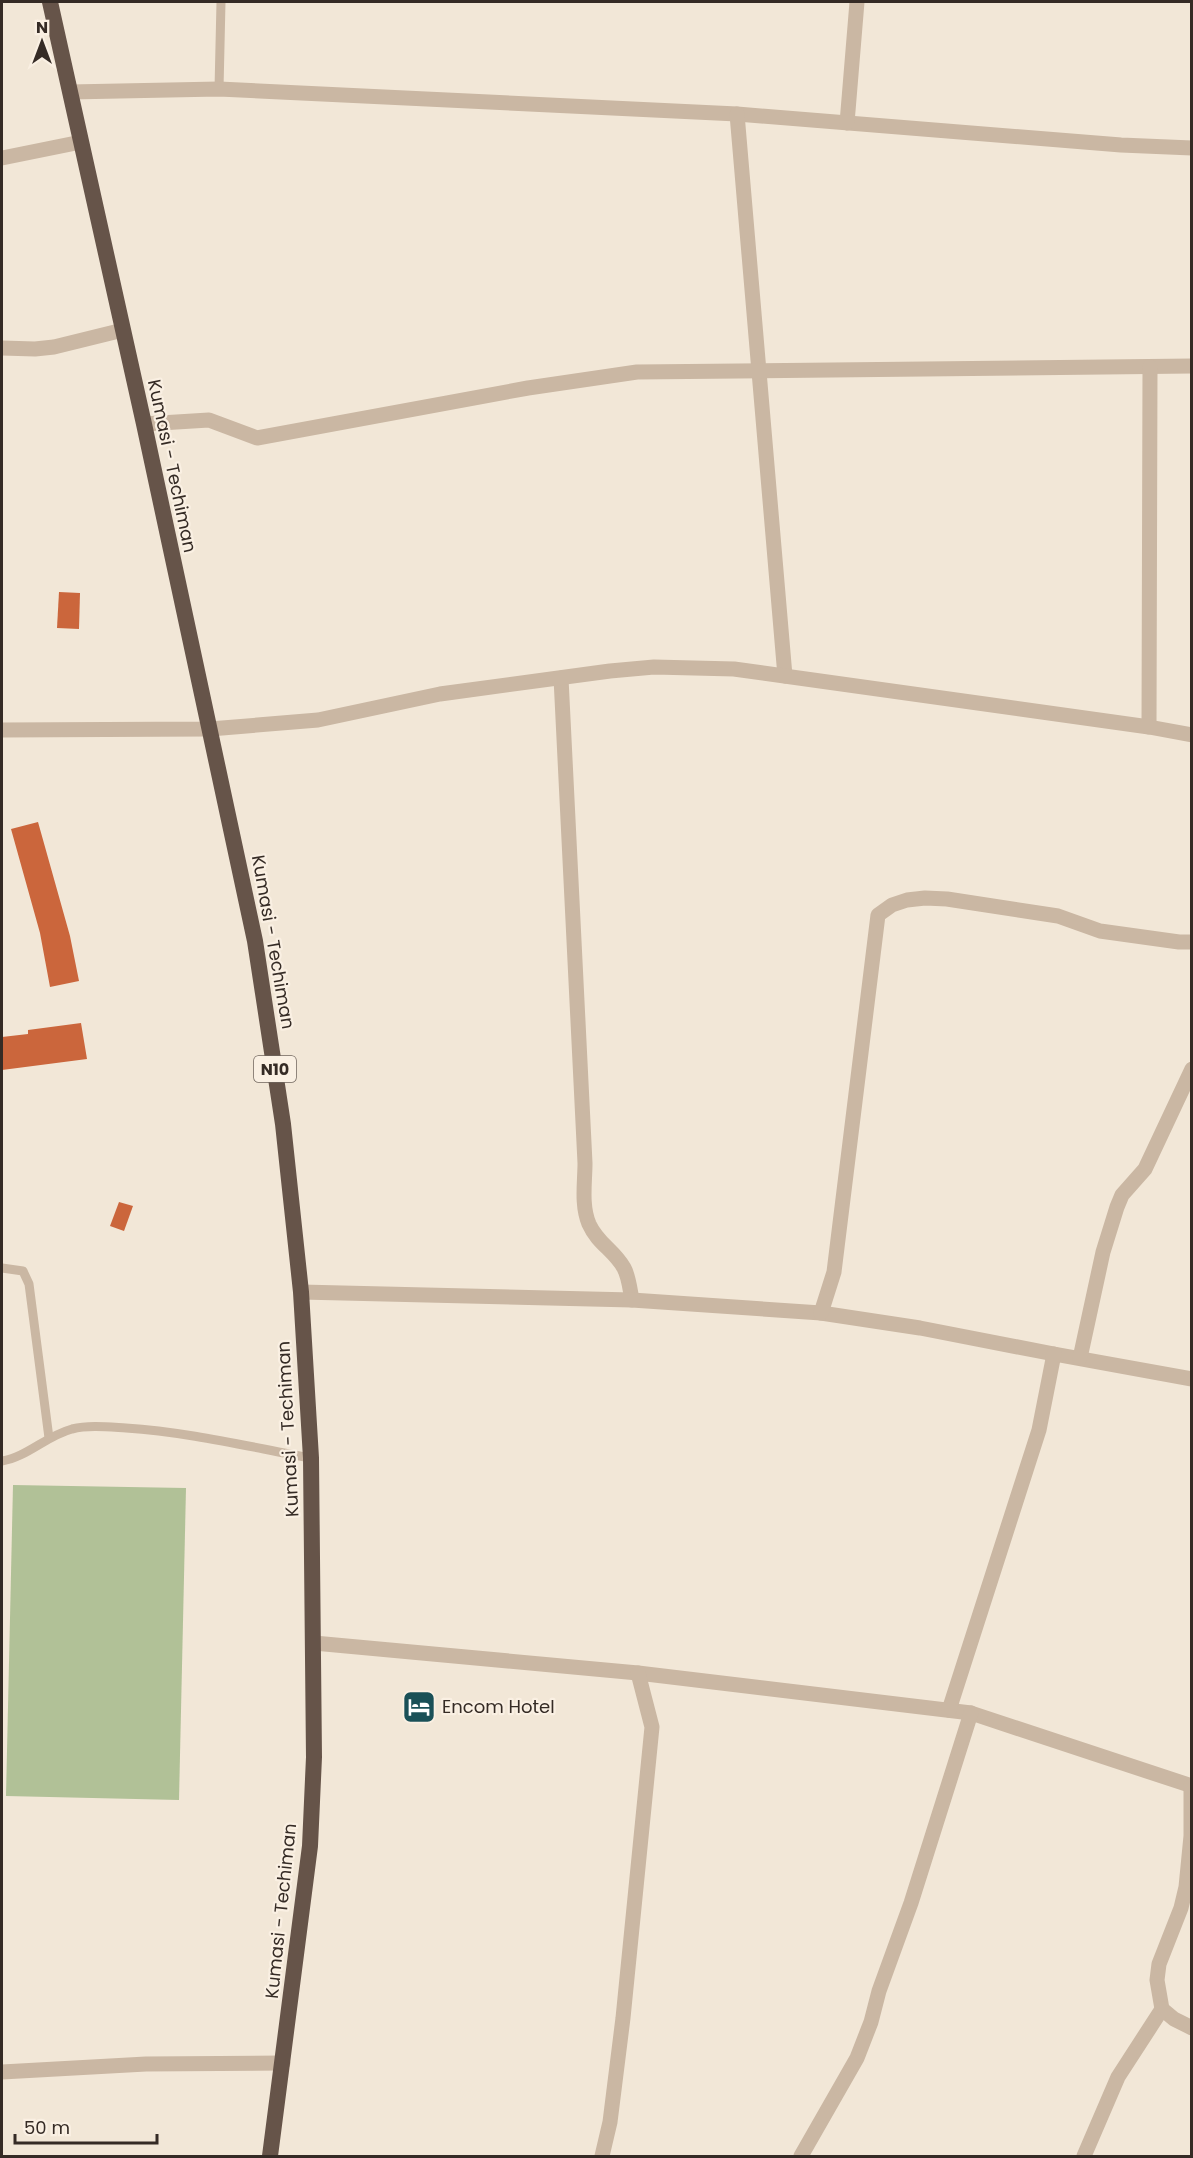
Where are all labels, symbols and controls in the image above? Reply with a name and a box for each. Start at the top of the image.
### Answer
north arrow [12,12,72,72]
text: N [36,16,48,39]
street label: Kumasi - Techiman [142,377,203,555]
street label: Kumasi - Techiman [246,853,301,1031]
road number: N10 [254,1056,296,1082]
street label: Kumasi - Techiman [270,1340,305,1518]
hotel icon: Encom Hotel [401,1689,437,1725]
place label: Encom Hotel [442,1694,555,1719]
street label: Kumasi - Techiman [259,1822,302,2000]
scale bar [15,2107,158,2145]
text: 50 m [24,2115,70,2140]

